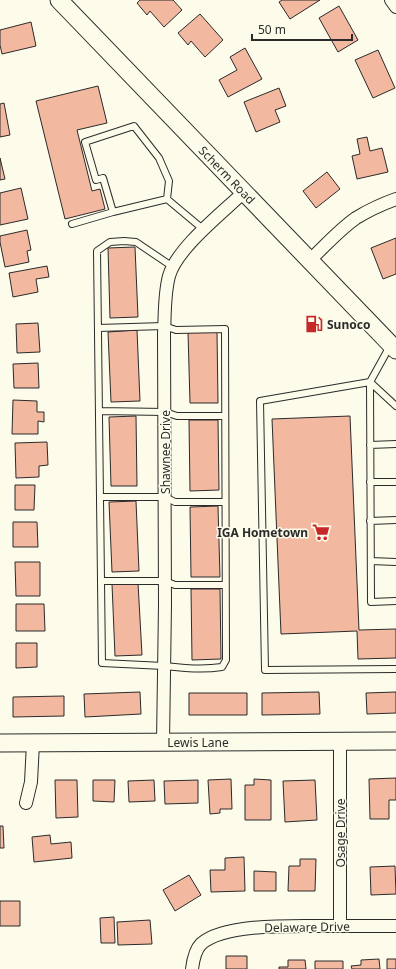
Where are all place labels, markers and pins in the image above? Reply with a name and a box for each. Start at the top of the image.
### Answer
fuel station icon: Sunoco [304,314,324,334]
place label: Sunoco [327,316,370,333]
supermarket icon: IGA Hometown [311,522,331,542]
place label: IGA Hometown [217,524,308,541]

